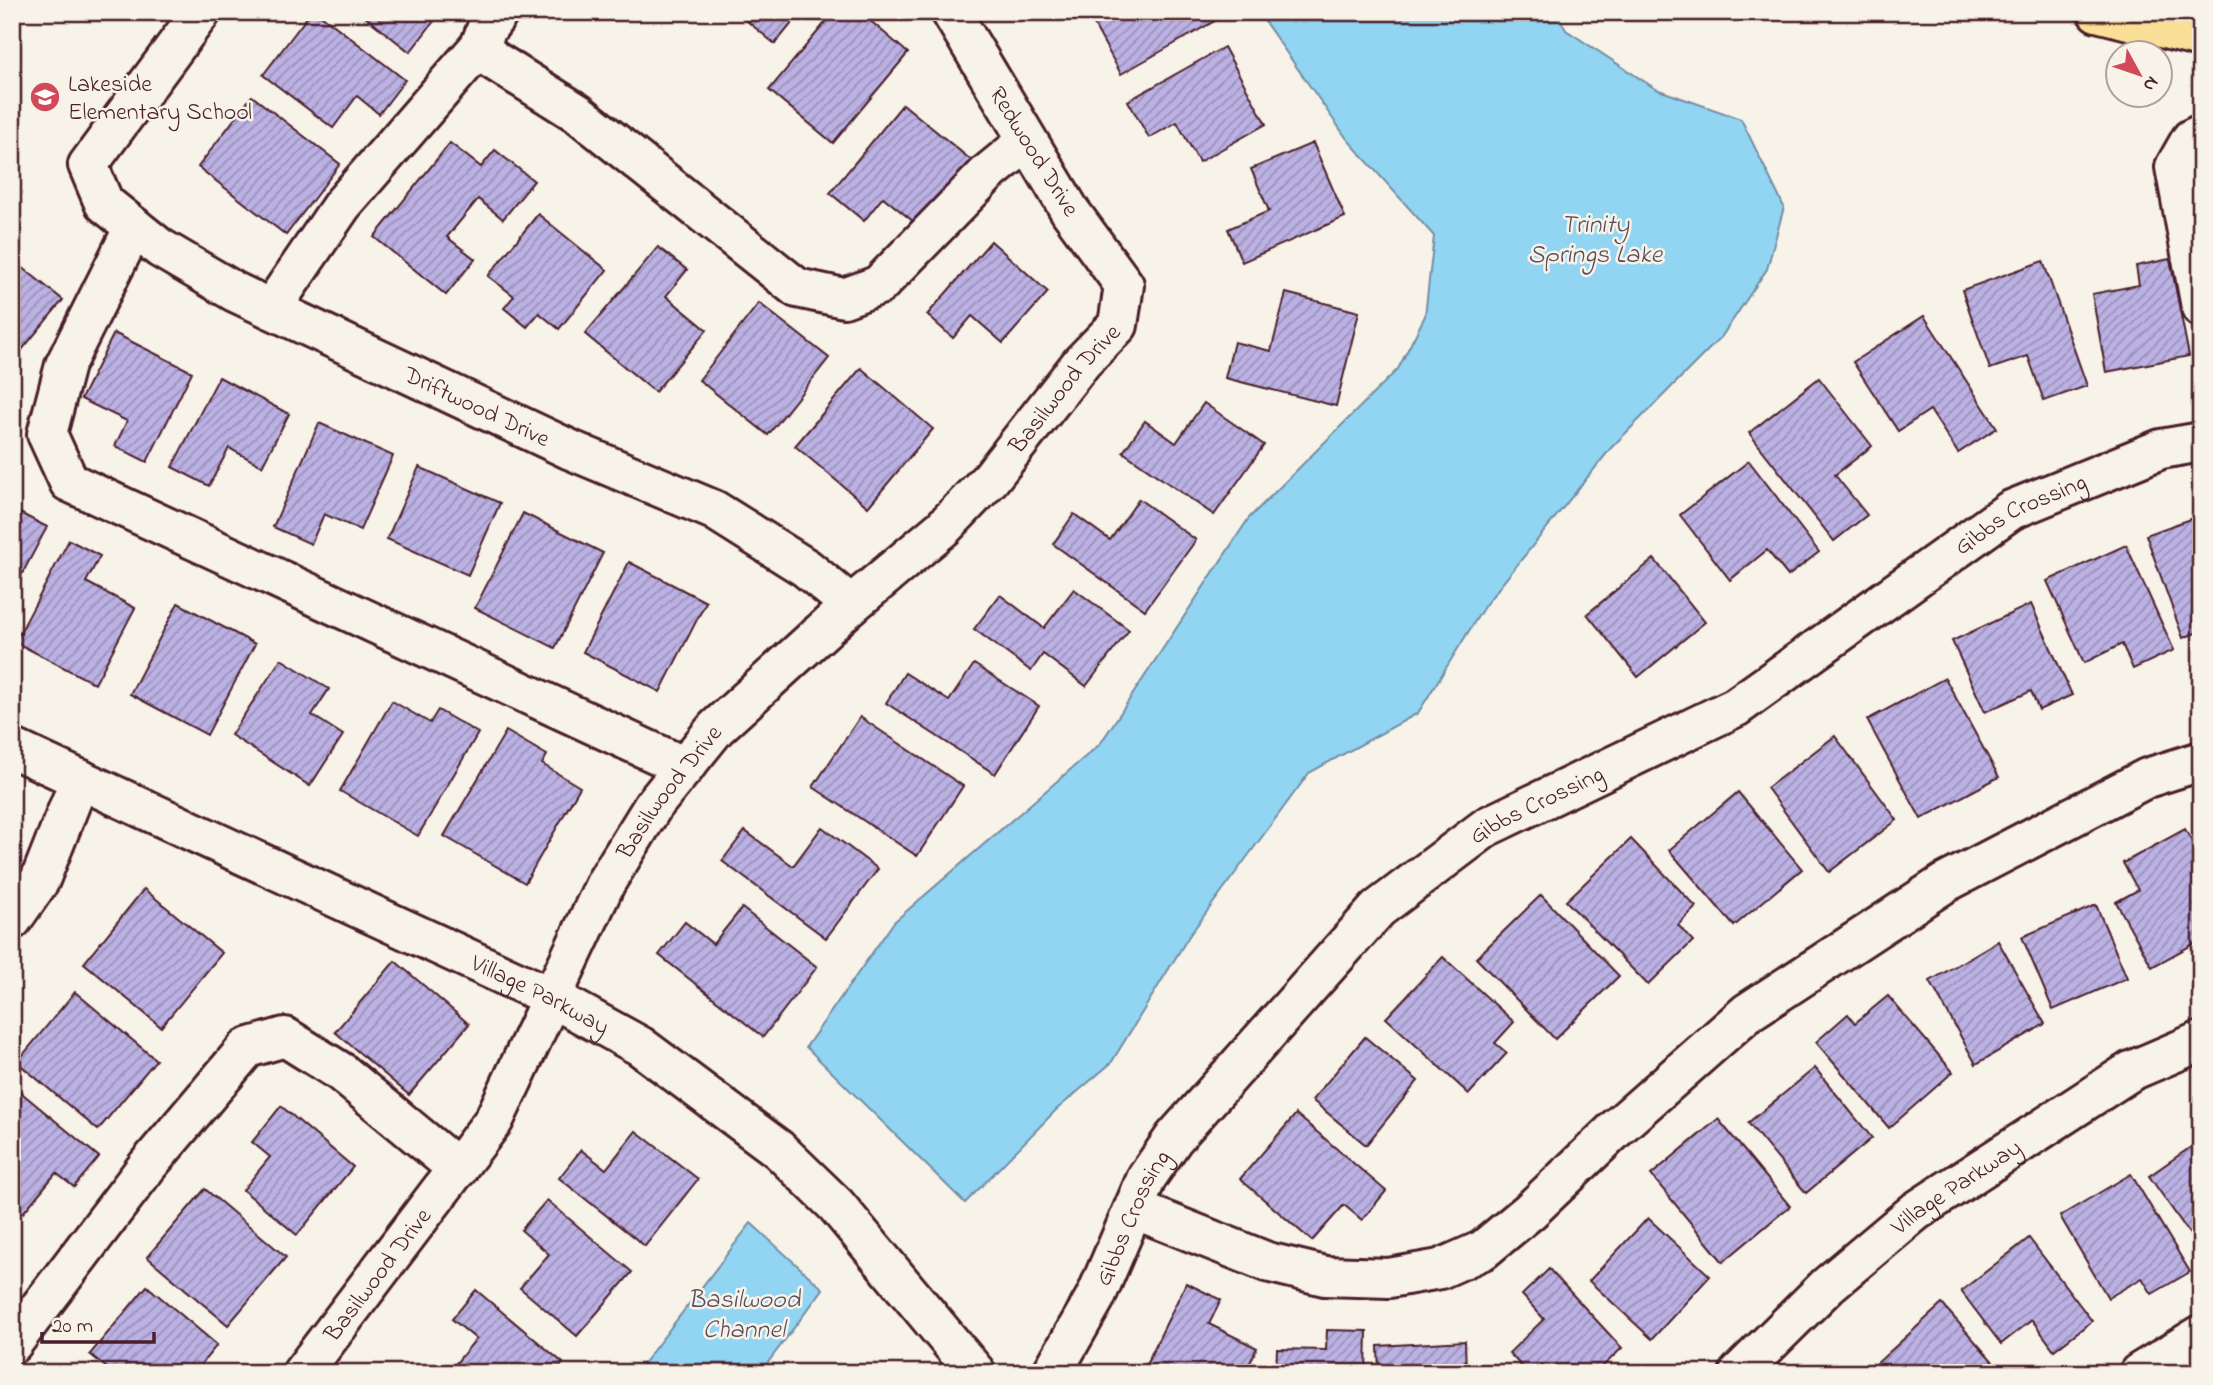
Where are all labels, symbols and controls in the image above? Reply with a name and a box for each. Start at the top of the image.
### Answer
north arrow [2104,38,2174,108]
place label: Lakeside Elementary School [68,68,252,132]
text: N [2136,70,2165,97]
school or university icon: Lakeside Elementary School [28,80,62,114]
street label: Redwood Drive [979,80,1087,224]
water label: Trinity Springs Lake [1528,207,1664,275]
street label: Basilwood Drive [1001,317,1130,463]
street label: Driftwood Drive [396,358,555,458]
street label: Gibbs Crossing [1948,466,2093,565]
street label: Basilwood Drive [609,718,732,867]
street label: Gibbs Crossing [1463,758,1611,854]
street label: Village Parkway [463,947,615,1047]
street label: Village Parkway [1884,1132,2030,1245]
street label: Gibbs Crossing [1087,1144,1181,1292]
street label: Basilwood Drive [316,1201,441,1351]
water label: Basilwood Channel [688,1282,802,1350]
scale bar [42,1301,154,1345]
text: 20 m [52,1312,93,1342]

